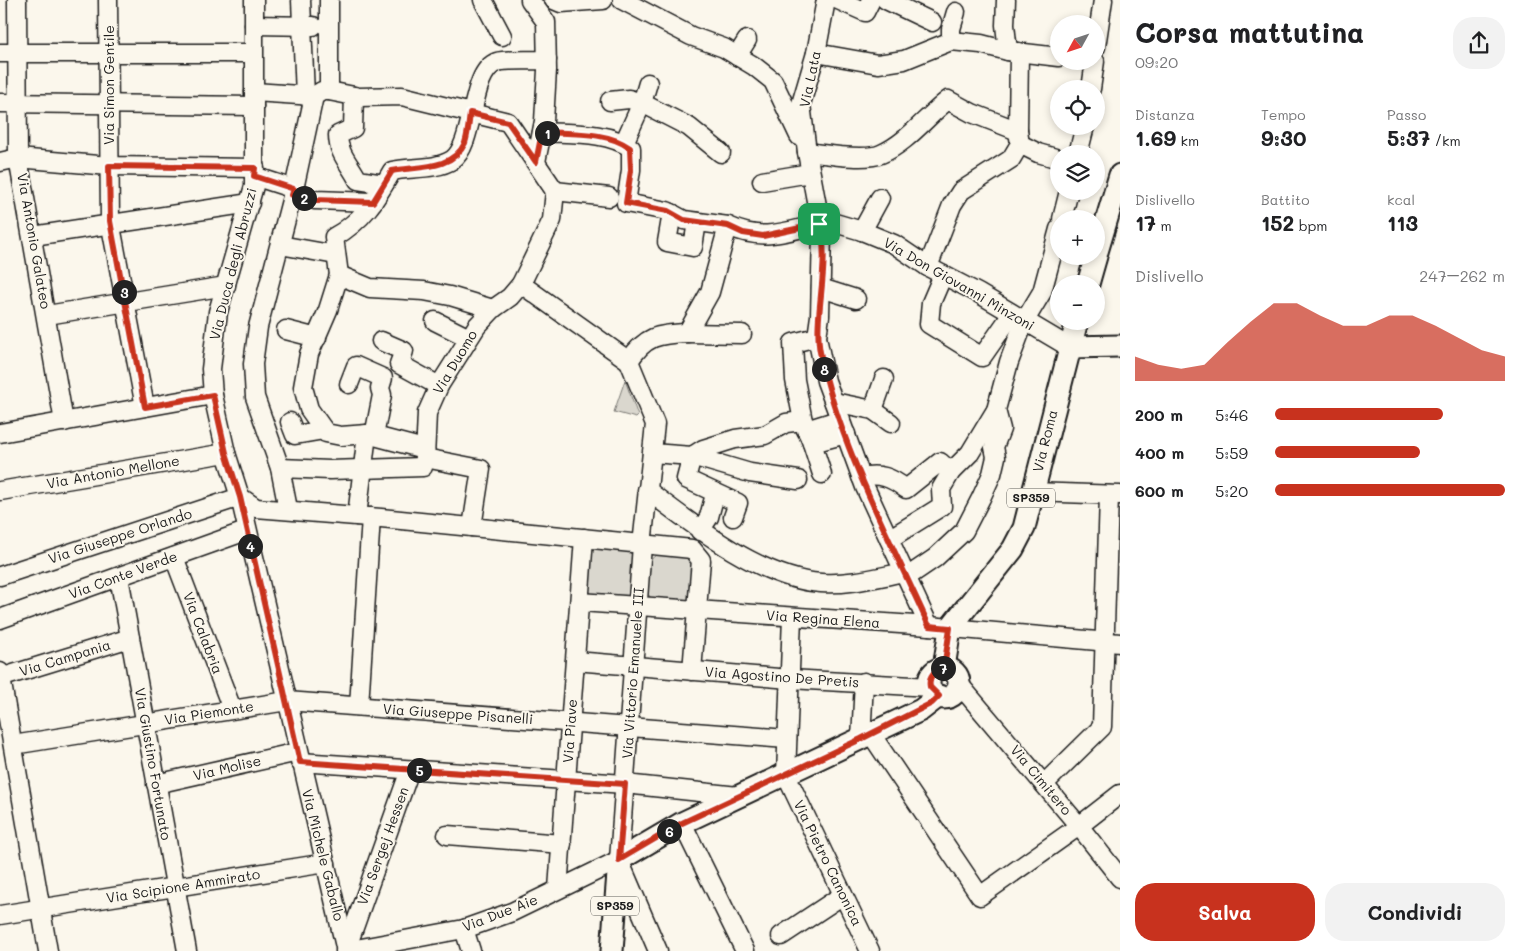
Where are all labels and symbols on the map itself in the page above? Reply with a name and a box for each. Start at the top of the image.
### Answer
north arrow [1050,15,1105,70]
street label: Via Simon Gentile [99,25,118,145]
street label: Via Lata [794,49,825,109]
pin: 1 [534,120,560,146]
street label: Via Antonio Galateo [13,171,56,310]
street label: Via Duca degli Abruzzi [204,186,261,342]
pin: 2 [292,186,316,210]
pin [798,203,840,245]
street label: Via Don Giovanni Minzoni [880,233,1038,335]
pin: 3 [112,280,136,304]
street label: Via Duomo [428,326,481,397]
pin: 8 [812,356,836,382]
street label: Via Roma [1028,408,1061,474]
street label: Via Antonio Mellone [45,450,181,493]
road number: SP359 [1007,488,1055,508]
street label: Via Giuseppe Orlando [46,503,194,568]
pin: 4 [238,534,262,558]
street label: Via Conte Verde [66,546,180,603]
street label: Via Vittorio Emanuele III [617,587,648,759]
street label: Via Calabria [179,589,228,677]
street label: Via Regina Elena [765,605,881,632]
street label: Via Campania [17,635,113,680]
pin: 7 [930,656,956,680]
street label: Via Agostino De Pretis [704,662,860,691]
street label: Via Giustino Fortunato [131,686,176,842]
street label: Via Piemonte [163,696,255,729]
street label: Via Piave [558,698,581,764]
street label: Via Giuseppe Pisanelli [382,699,534,728]
street label: Via Cimitero [1006,740,1076,819]
street label: Via Molise [191,750,263,785]
pin: 5 [406,758,432,782]
street label: Via Sergej Hessen [352,784,413,908]
street label: Via Michele Gaballo [298,787,349,923]
street label: Via Pietro Canonica [790,797,867,929]
pin: 6 [656,818,682,844]
street label: Via Scipione Ammirato [105,864,261,907]
street label: Via Due Aie [459,889,540,936]
road number: SP359 [591,896,639,916]

